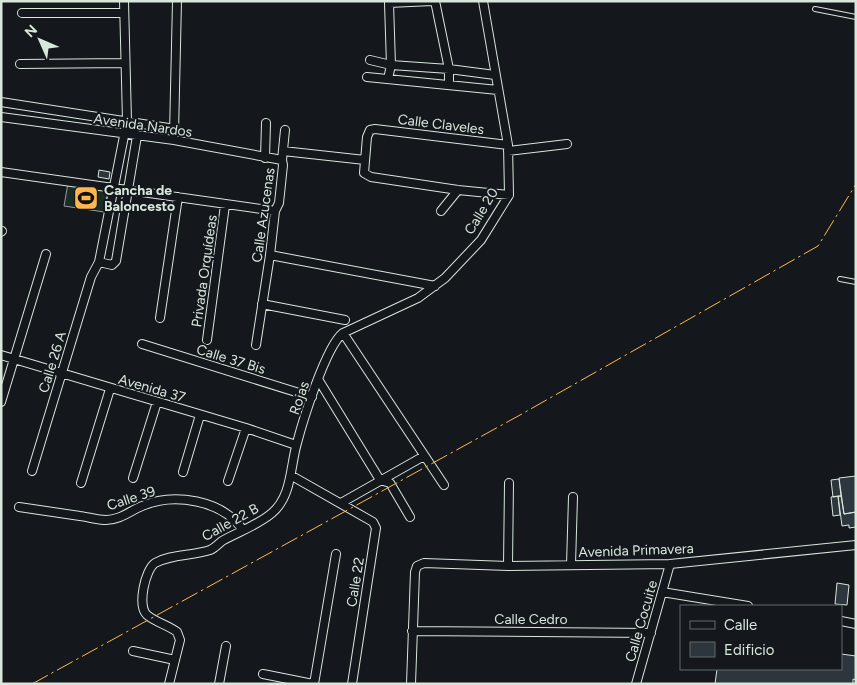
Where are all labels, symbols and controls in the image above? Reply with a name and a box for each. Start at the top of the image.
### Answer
north arrow [15,15,65,65]
text: N [21,21,41,41]
street label: Avenida Nardos [92,110,193,141]
street label: Calle Claveles [397,111,485,138]
street label: Calle Azucenas [248,167,279,263]
place label: Cancha de Baloncesto [104,182,175,215]
sports icon: Cancha de Baloncesto [73,185,99,211]
street label: Calle 20 [461,185,502,238]
street label: Privada Orquídeas [188,214,221,328]
street label: Calle 26 A [35,329,70,395]
street label: Calle 37 Bis [194,341,267,378]
street label: Avenida 37 [116,371,188,406]
street label: Rojas [286,379,313,417]
street label: Calle 39 [105,483,158,514]
street label: Calle 22 B [199,500,262,545]
street label: Avenida Primavera [578,540,694,561]
street label: Calle 22 [343,556,368,608]
street label: Calle Cocuite [622,578,661,664]
legend [680,605,842,670]
street label: Calle Cedro [494,611,568,628]
text: Calle [724,616,757,634]
text: Edificio [724,641,775,659]

